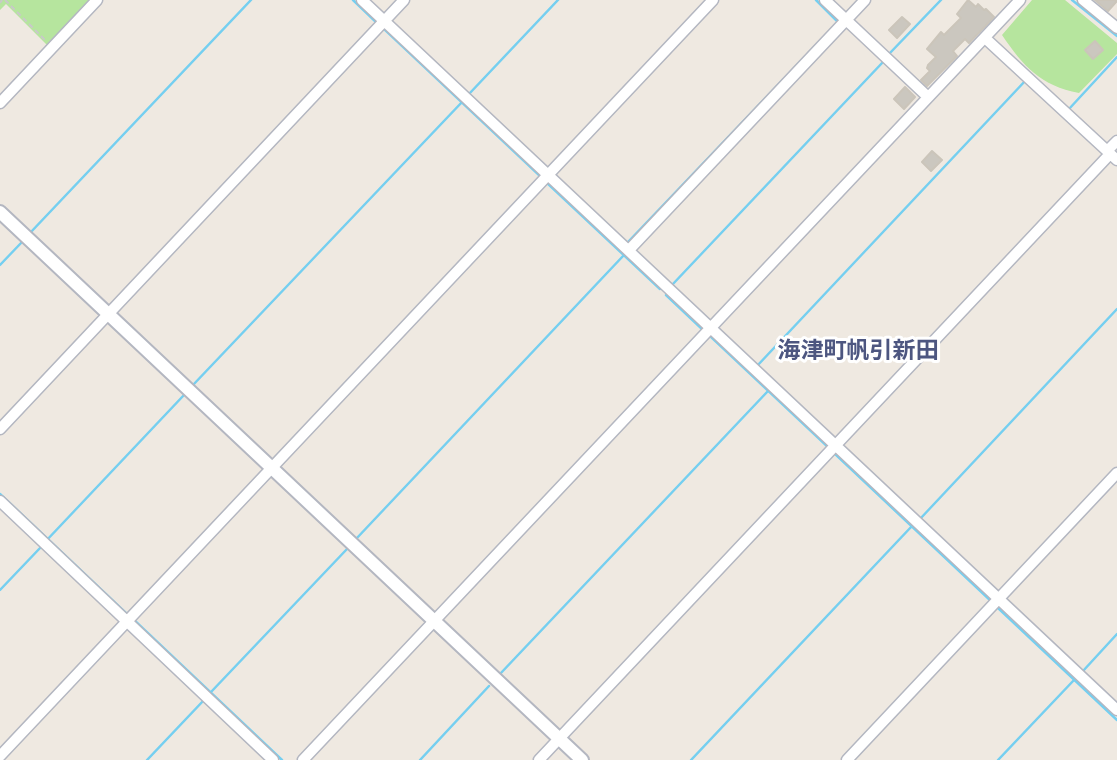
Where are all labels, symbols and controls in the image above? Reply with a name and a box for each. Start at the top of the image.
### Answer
district label: 海津町帆引新田 [778,338,938,366]

